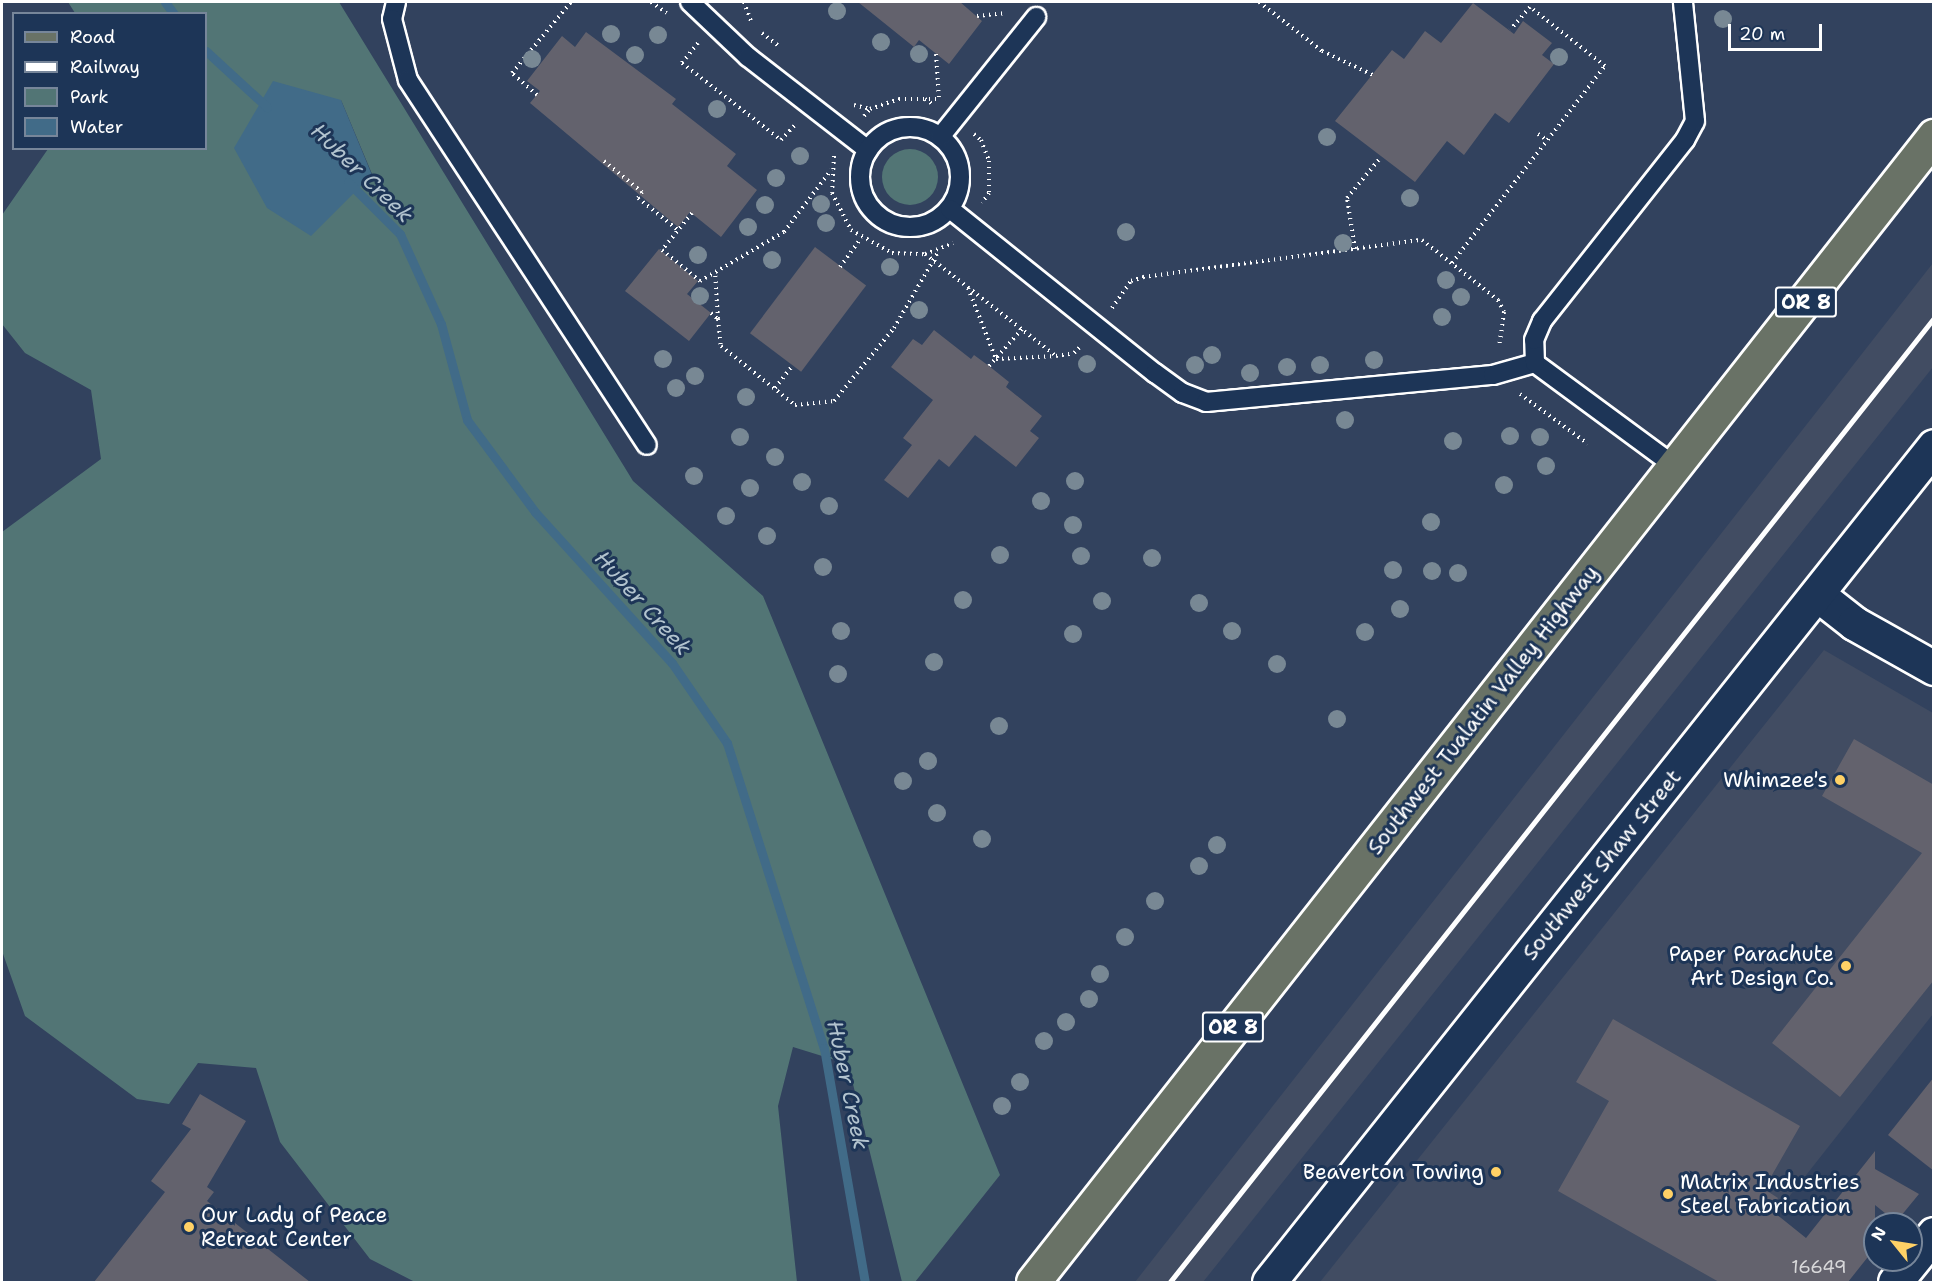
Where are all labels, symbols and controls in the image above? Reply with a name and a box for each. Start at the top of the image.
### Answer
legend [12,12,207,150]
scale bar [1731,12,1826,50]
text: 20 m [1739,22,1785,46]
text: Road [70,25,115,49]
text: Railway [70,55,140,79]
text: Park [70,85,109,109]
text: Water [70,115,123,139]
water label: Huber Creek [305,118,419,228]
road number: OR 8 [1774,285,1838,319]
water label: Huber Creek [589,545,697,661]
street label: Southwest Tualatin Valley Highway [1362,560,1604,860]
street label: Southwest Shaw Street [1517,765,1687,965]
place label: Whimzee's [1723,767,1828,793]
marker: Whimzee's [1833,773,1847,787]
place label: Paper Parachute Art Design Co. [1669,941,1834,991]
marker: Paper Parachute Art Design Co. [1839,959,1853,973]
road number: OR 8 [1202,1010,1264,1044]
water label: Huber Creek [821,1018,875,1152]
place label: Beaverton Towing [1303,1159,1484,1185]
marker: Beaverton Towing [1489,1165,1503,1179]
place label: Matrix Industries Steel Fabrication [1680,1169,1860,1219]
marker: Matrix Industries Steel Fabrication [1661,1187,1675,1201]
place label: Our Lady of Peace Retreat Center [201,1202,387,1252]
north arrow [1863,1212,1923,1272]
marker: Our Lady of Peace Retreat Center [182,1220,196,1234]
text: N [1866,1223,1891,1244]
house number: 16649 [1791,1256,1847,1278]

